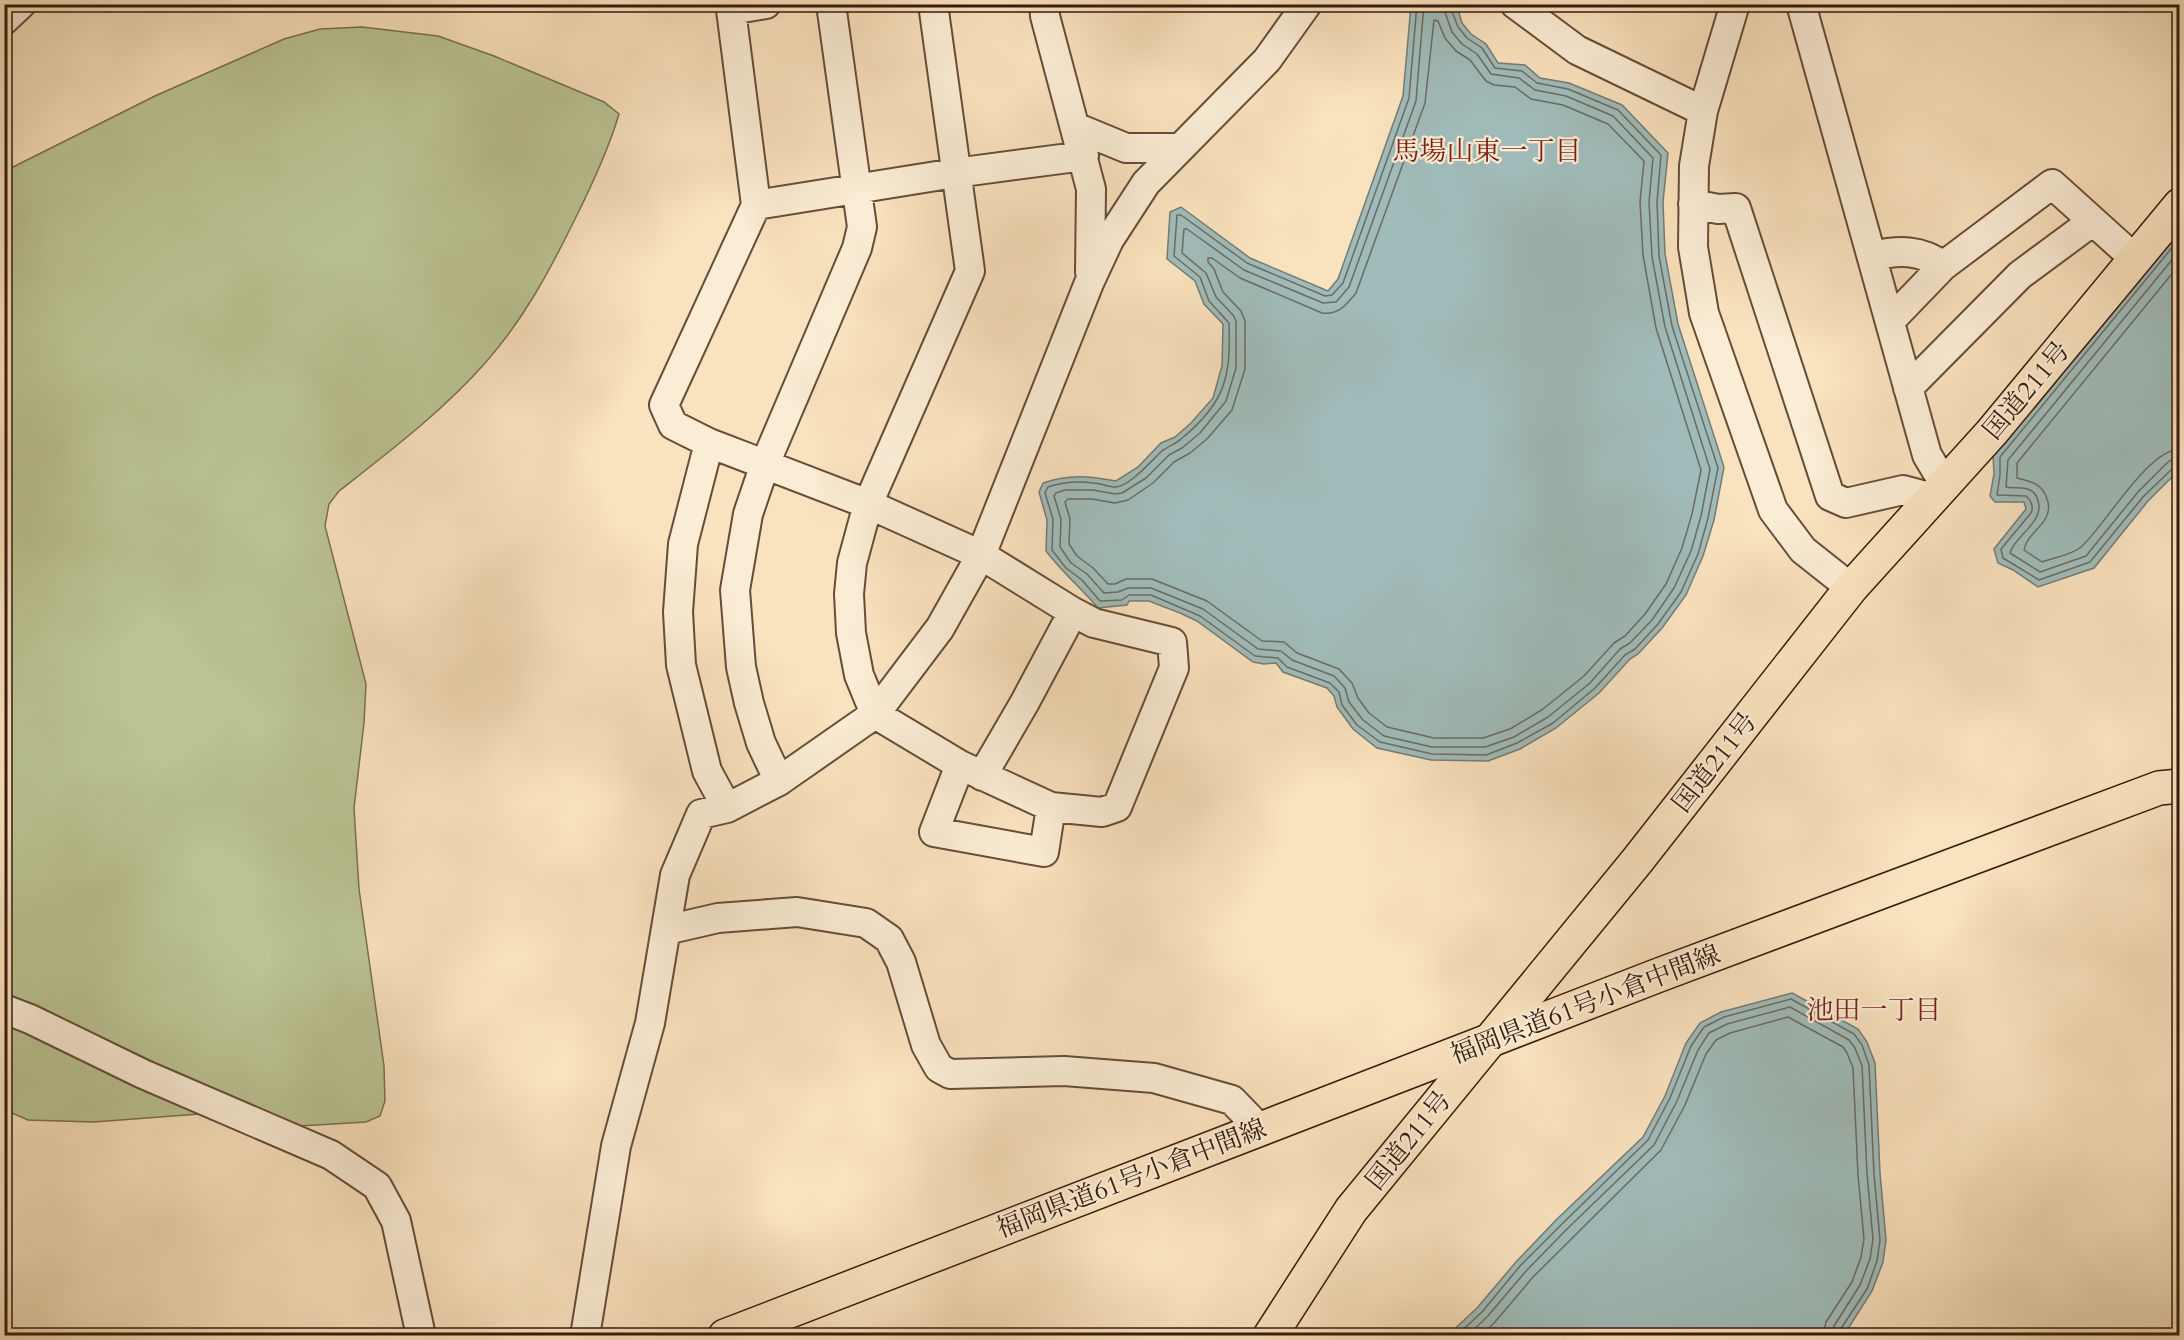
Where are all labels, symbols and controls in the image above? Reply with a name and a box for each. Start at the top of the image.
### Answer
district label: 馬場山東一丁目 [1393,133,1582,170]
street label: 国道211号 [1975,334,2078,447]
street label: 国道211号 [1664,705,1764,820]
street label: 福岡県道61号小倉中間線 [1445,937,1725,1072]
district label: 池田一丁目 [1807,992,1942,1029]
street label: 国道211号 [1358,1083,1459,1197]
street label: 福岡県道61号小倉中間線 [991,1111,1271,1246]

